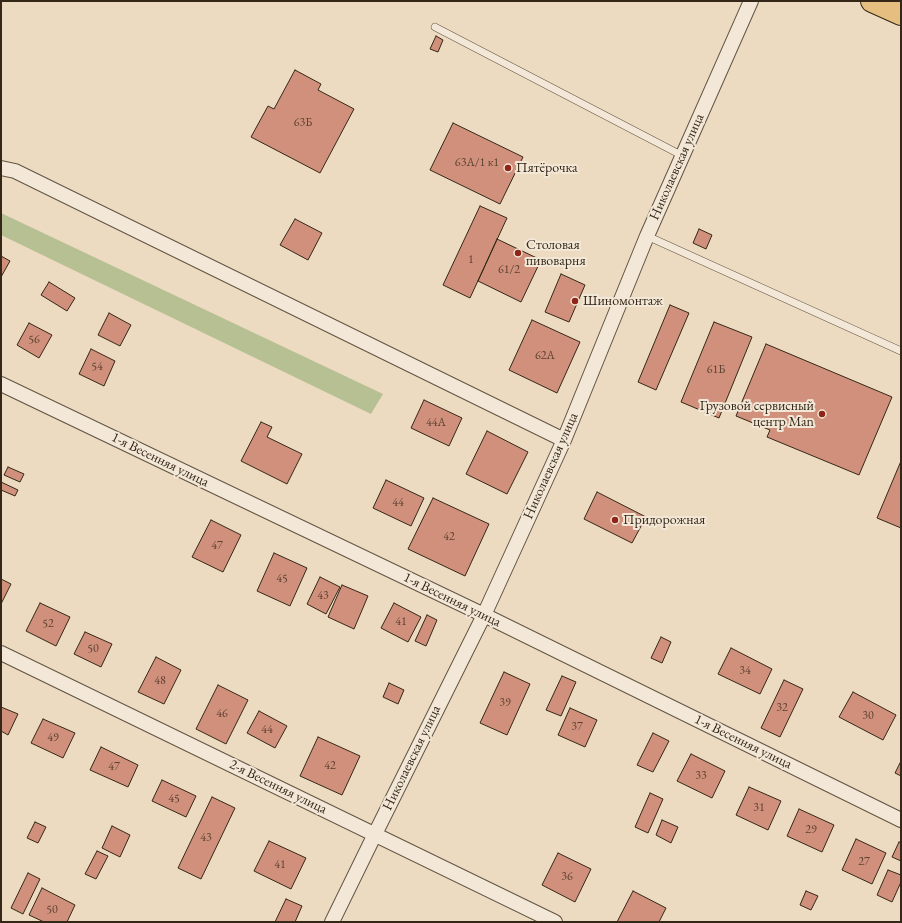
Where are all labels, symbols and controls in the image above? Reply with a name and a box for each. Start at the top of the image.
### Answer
street label: Николаевская улица [646,111,708,223]
house number: 63Б [294,116,312,130]
house number: 63А/1 к1 [455,156,499,170]
place label: Пятёрочка [516,160,578,176]
marker: Пятёрочка [503,163,513,173]
place label: Столовая пивоварня [526,237,586,270]
marker: Столовая пивоварня [513,248,523,258]
house number: 1 [468,253,474,267]
house number: 61/2 [498,263,520,277]
place label: Шиномонтаж [583,293,663,309]
marker: Шиномонтаж [570,296,580,306]
house number: 56 [28,333,40,347]
house number: 62А [535,349,555,363]
house number: 54 [91,360,103,374]
house number: 61Б [707,363,725,377]
place label: Грузовой сервисный центр Man [700,398,814,430]
marker: Грузовой сервисный центр Man [817,409,827,419]
street label: Николаевская улица [520,410,582,522]
house number: 44А [426,416,446,430]
street label: 1-я Весенняя улица [108,429,212,491]
house number: 44 [392,496,404,510]
place label: Придорожная [623,512,705,528]
marker: Придорожная [610,515,620,525]
house number: 42 [443,530,455,544]
house number: 47 [211,539,223,553]
street label: 1-я Весенняя улица [400,569,504,631]
house number: 45 [276,572,288,586]
house number: 43 [317,589,329,603]
house number: 41 [395,615,407,629]
house number: 52 [42,617,54,631]
house number: 50 [87,642,99,656]
house number: 34 [739,664,751,678]
house number: 48 [154,674,166,688]
house number: 39 [499,696,511,710]
house number: 32 [776,701,788,715]
street label: Николаевская улица [379,703,445,813]
house number: 46 [216,707,228,721]
house number: 30 [862,709,874,723]
street label: 1-я Весенняя улица [691,711,795,773]
house number: 37 [571,720,583,734]
house number: 44 [261,723,273,737]
house number: 49 [47,731,59,745]
street label: 2-я Весенняя улица [226,756,330,818]
house number: 42 [324,759,336,773]
house number: 47 [108,760,120,774]
house number: 33 [695,769,707,783]
house number: 45 [168,792,180,806]
house number: 31 [753,801,765,815]
house number: 29 [805,823,817,837]
house number: 43 [200,831,212,845]
house number: 27 [858,855,870,869]
house number: 41 [274,858,286,872]
house number: 36 [561,870,573,884]
house number: 50 [46,903,58,917]

